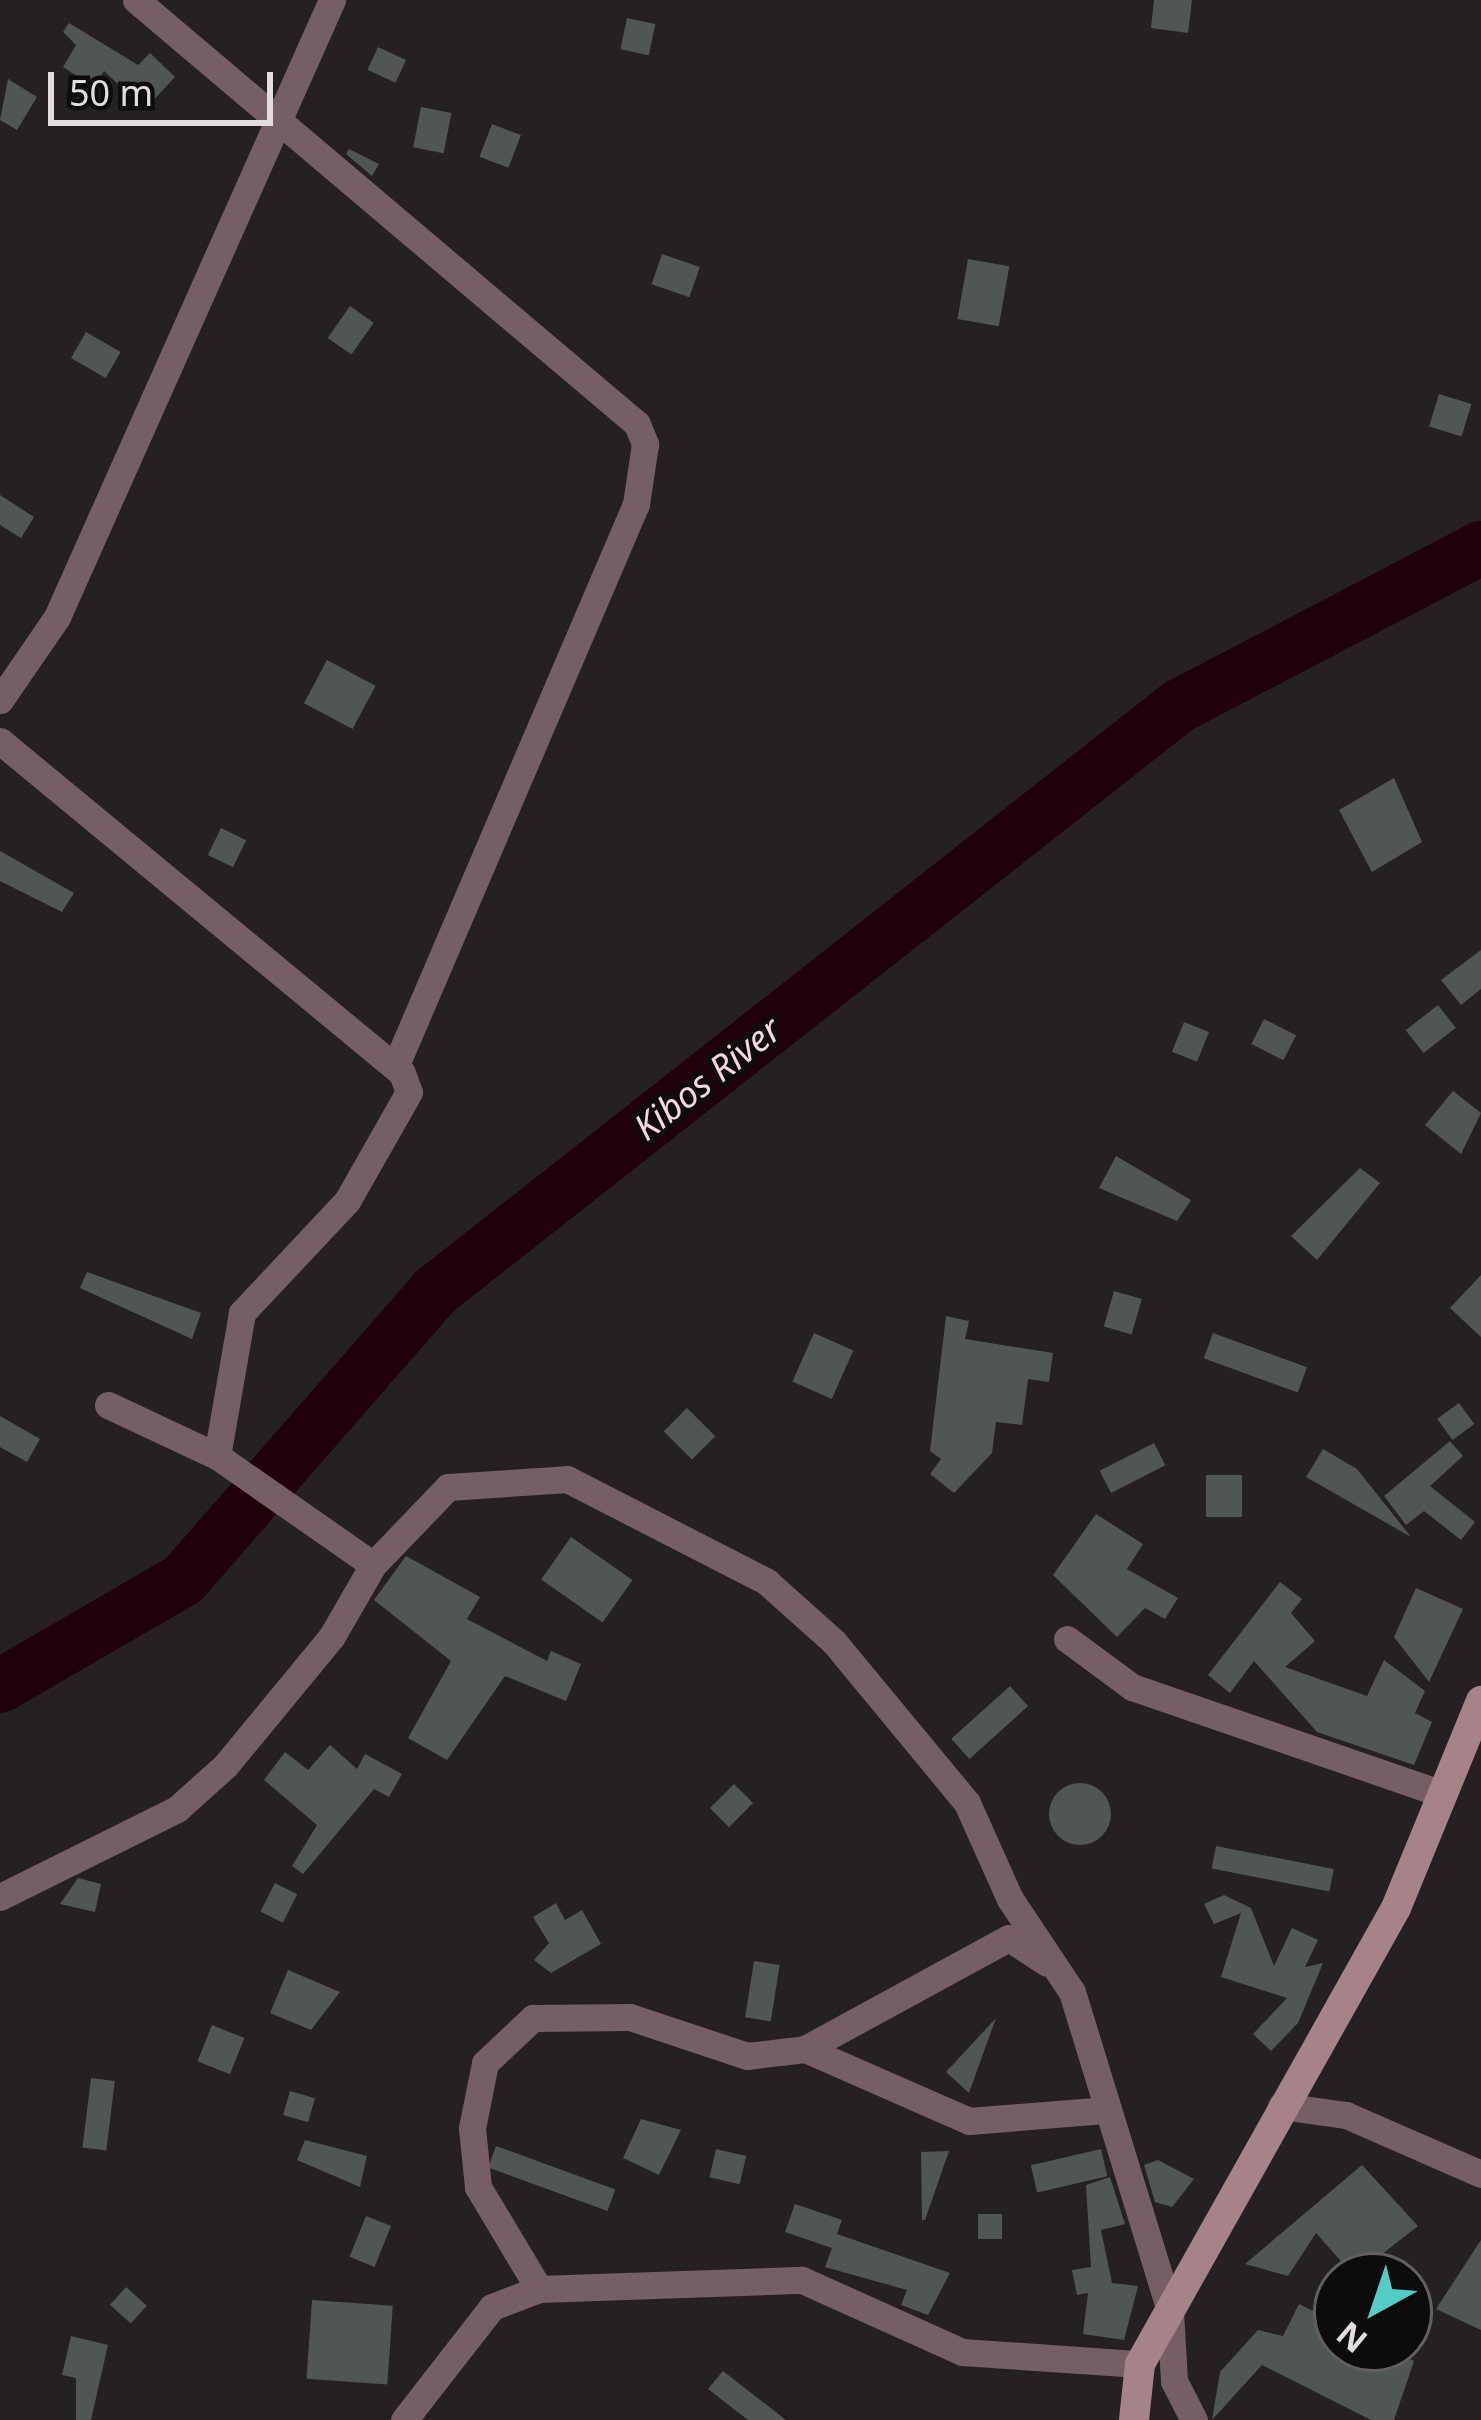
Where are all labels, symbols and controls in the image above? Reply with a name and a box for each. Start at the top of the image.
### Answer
scale bar [54,48,279,122]
text: 50 m [69,68,153,117]
water label: Kibos River [625,1007,789,1149]
north arrow [1313,2252,1433,2372]
text: N [1327,2312,1376,2364]

